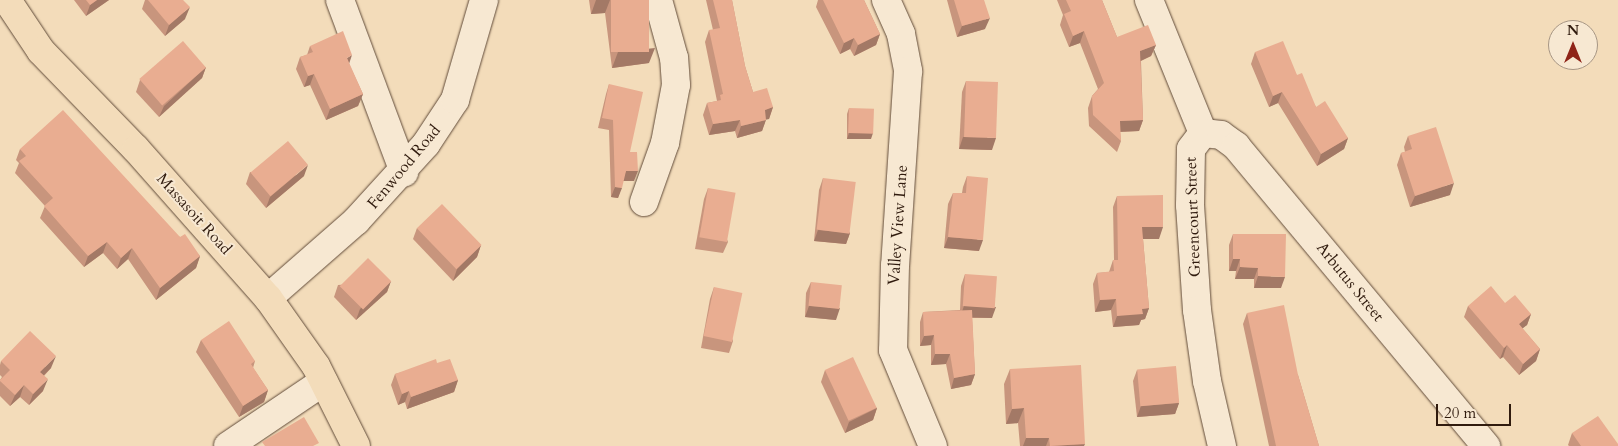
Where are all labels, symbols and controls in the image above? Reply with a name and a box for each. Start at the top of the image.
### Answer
north arrow [1548,20,1598,70]
text: N [1567,21,1579,40]
street label: Fenwood Road [363,121,445,213]
street label: Greencourt Street [1181,156,1205,278]
street label: Valley View Lane [884,164,912,286]
street label: Massasoit Road [153,169,235,259]
street label: Arbutus Street [1312,238,1388,326]
scale bar [1438,394,1513,426]
text: 20 m [1444,403,1476,423]

